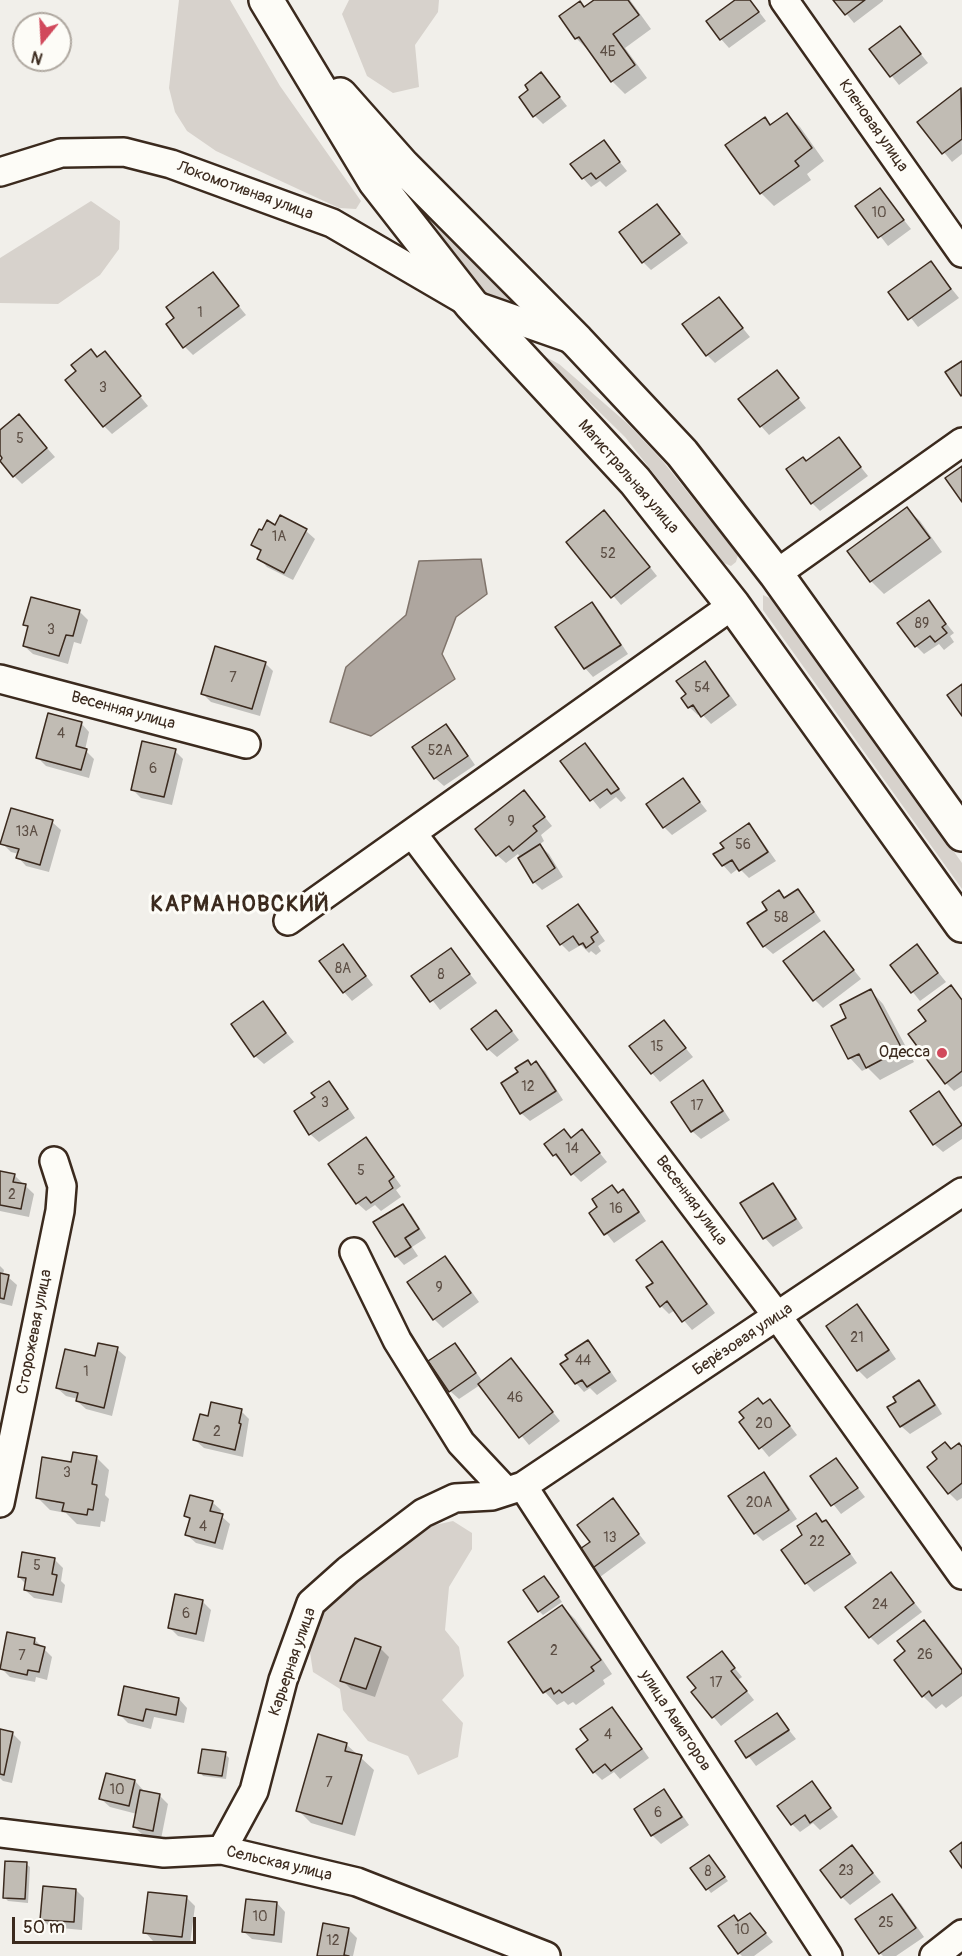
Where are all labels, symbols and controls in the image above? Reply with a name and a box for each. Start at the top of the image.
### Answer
north arrow [12,12,72,72]
house number: 4Б [600,44,616,60]
text: N [29,46,45,68]
street label: Кленовая улица [834,76,912,176]
street label: Локомотивная улица [174,157,316,225]
house number: 10 [871,205,887,221]
house number: 1 [197,305,203,321]
house number: 3 [99,380,107,396]
street label: Магистральная улица [573,416,683,538]
house number: 5 [16,431,24,447]
house number: 1А [272,529,286,545]
house number: 52 [600,546,616,562]
house number: 89 [915,616,929,632]
house number: 3 [47,622,55,638]
house number: 7 [229,670,237,686]
house number: 54 [694,680,710,696]
street label: Весенняя улица [69,688,177,734]
house number: 4 [57,726,65,742]
house number: 52А [428,743,452,759]
house number: 6 [149,761,157,777]
house number: 9 [507,814,515,830]
house number: 13А [16,824,38,840]
house number: 56 [735,837,751,853]
district label: КАРМАНОВСКИЙ [151,892,329,918]
house number: 58 [774,910,788,926]
house number: 8А [335,961,351,977]
house number: 8 [437,967,445,983]
house number: 15 [650,1039,664,1055]
place label: Одесса [879,1043,930,1063]
marker: Одесса [935,1046,949,1060]
house number: 12 [521,1079,535,1095]
house number: 3 [321,1095,329,1111]
house number: 17 [691,1098,703,1114]
house number: 14 [565,1141,579,1157]
street label: Весенняя улица [651,1152,731,1250]
house number: 5 [357,1163,365,1179]
house number: 2 [8,1187,16,1203]
house number: 16 [609,1201,623,1217]
street label: Сторожевая улица [13,1268,57,1396]
house number: 9 [435,1280,443,1296]
street label: Берёзовая улица [689,1300,797,1380]
house number: 21 [850,1330,864,1346]
house number: 44 [575,1353,591,1369]
house number: 1 [83,1364,89,1380]
house number: 46 [507,1390,523,1406]
house number: 20 [755,1416,773,1432]
house number: 2 [213,1424,221,1440]
house number: 3 [63,1465,71,1481]
house number: 20А [746,1495,772,1511]
house number: 4 [199,1519,207,1535]
house number: 13 [603,1530,617,1546]
house number: 22 [809,1534,825,1550]
house number: 5 [33,1558,41,1574]
house number: 24 [872,1597,888,1613]
street label: Карьерная улица [265,1605,321,1719]
house number: 6 [182,1606,190,1622]
house number: 2 [550,1643,558,1659]
house number: 26 [917,1647,933,1663]
house number: 7 [18,1648,26,1664]
street label: улица Авиаторов [635,1667,715,1775]
house number: 17 [710,1675,722,1691]
house number: 4 [604,1727,612,1743]
house number: 7 [325,1775,333,1791]
house number: 10 [109,1782,125,1798]
house number: 6 [654,1805,662,1821]
street label: Сельская улица [224,1842,334,1886]
house number: 23 [838,1863,854,1879]
house number: 8 [704,1864,712,1880]
scale bar [15,1905,200,1943]
house number: 10 [252,1909,268,1925]
house number: 25 [878,1915,894,1931]
text: 50 m [23,1916,65,1939]
house number: 10 [734,1922,750,1938]
house number: 12 [326,1933,340,1949]

